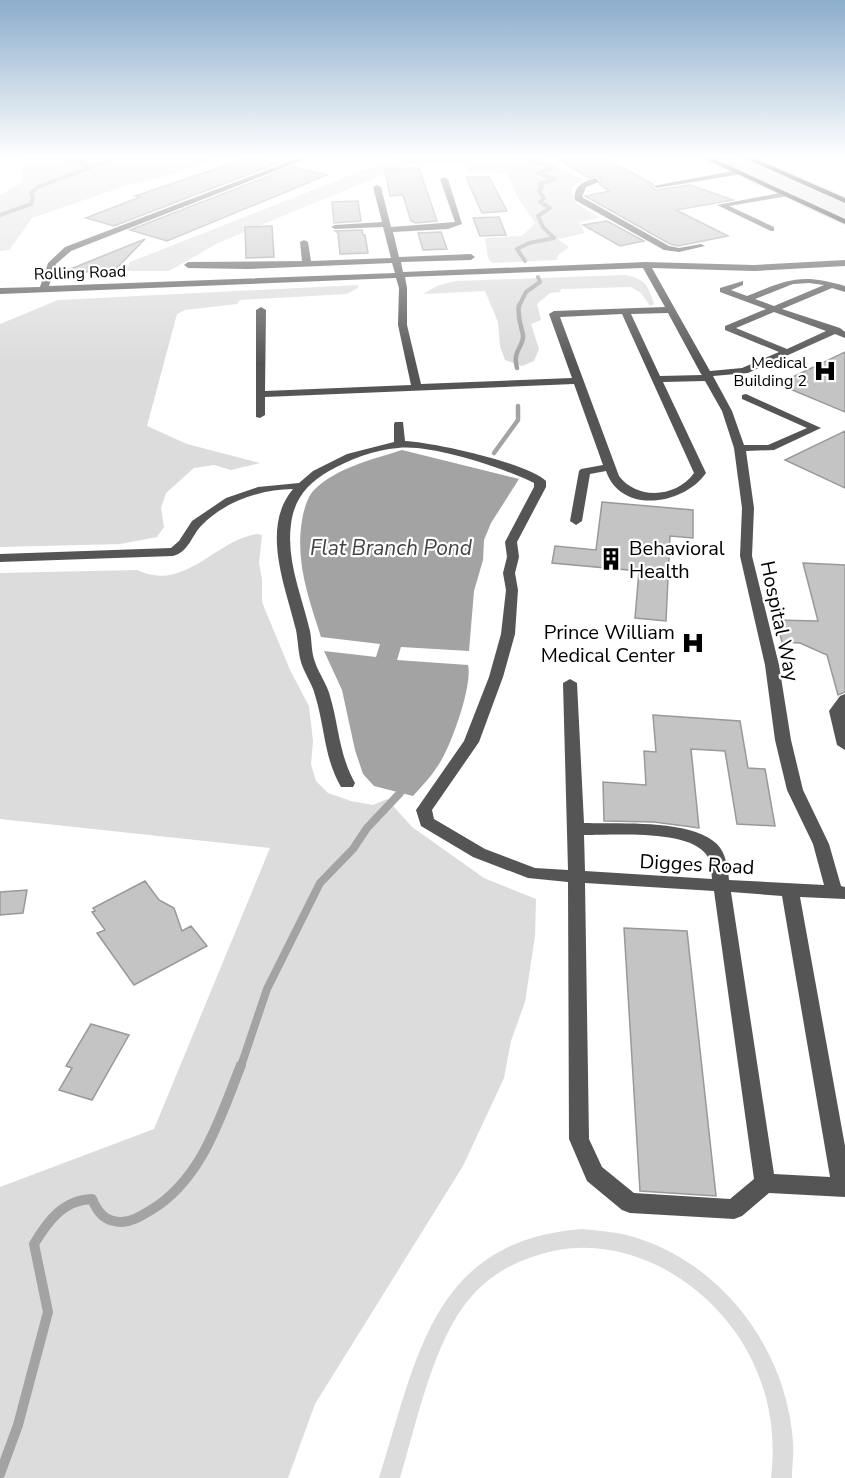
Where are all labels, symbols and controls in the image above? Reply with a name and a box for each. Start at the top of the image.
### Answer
street label: Rolling Road [33,260,127,286]
place label: Medical Building 2 [734,352,807,392]
hospital icon: Medical Building 2 [812,358,838,384]
water label: Flat Branch Pond [310,534,473,562]
place label: Behavioral Health [629,535,725,585]
building icon: Behavioral Health [598,546,624,572]
street label: Hospital Way [754,558,806,685]
place label: Prince William Medical Center [541,619,675,669]
hospital icon: Prince William Medical Center [680,630,706,656]
street label: Digges Road [639,848,755,881]

